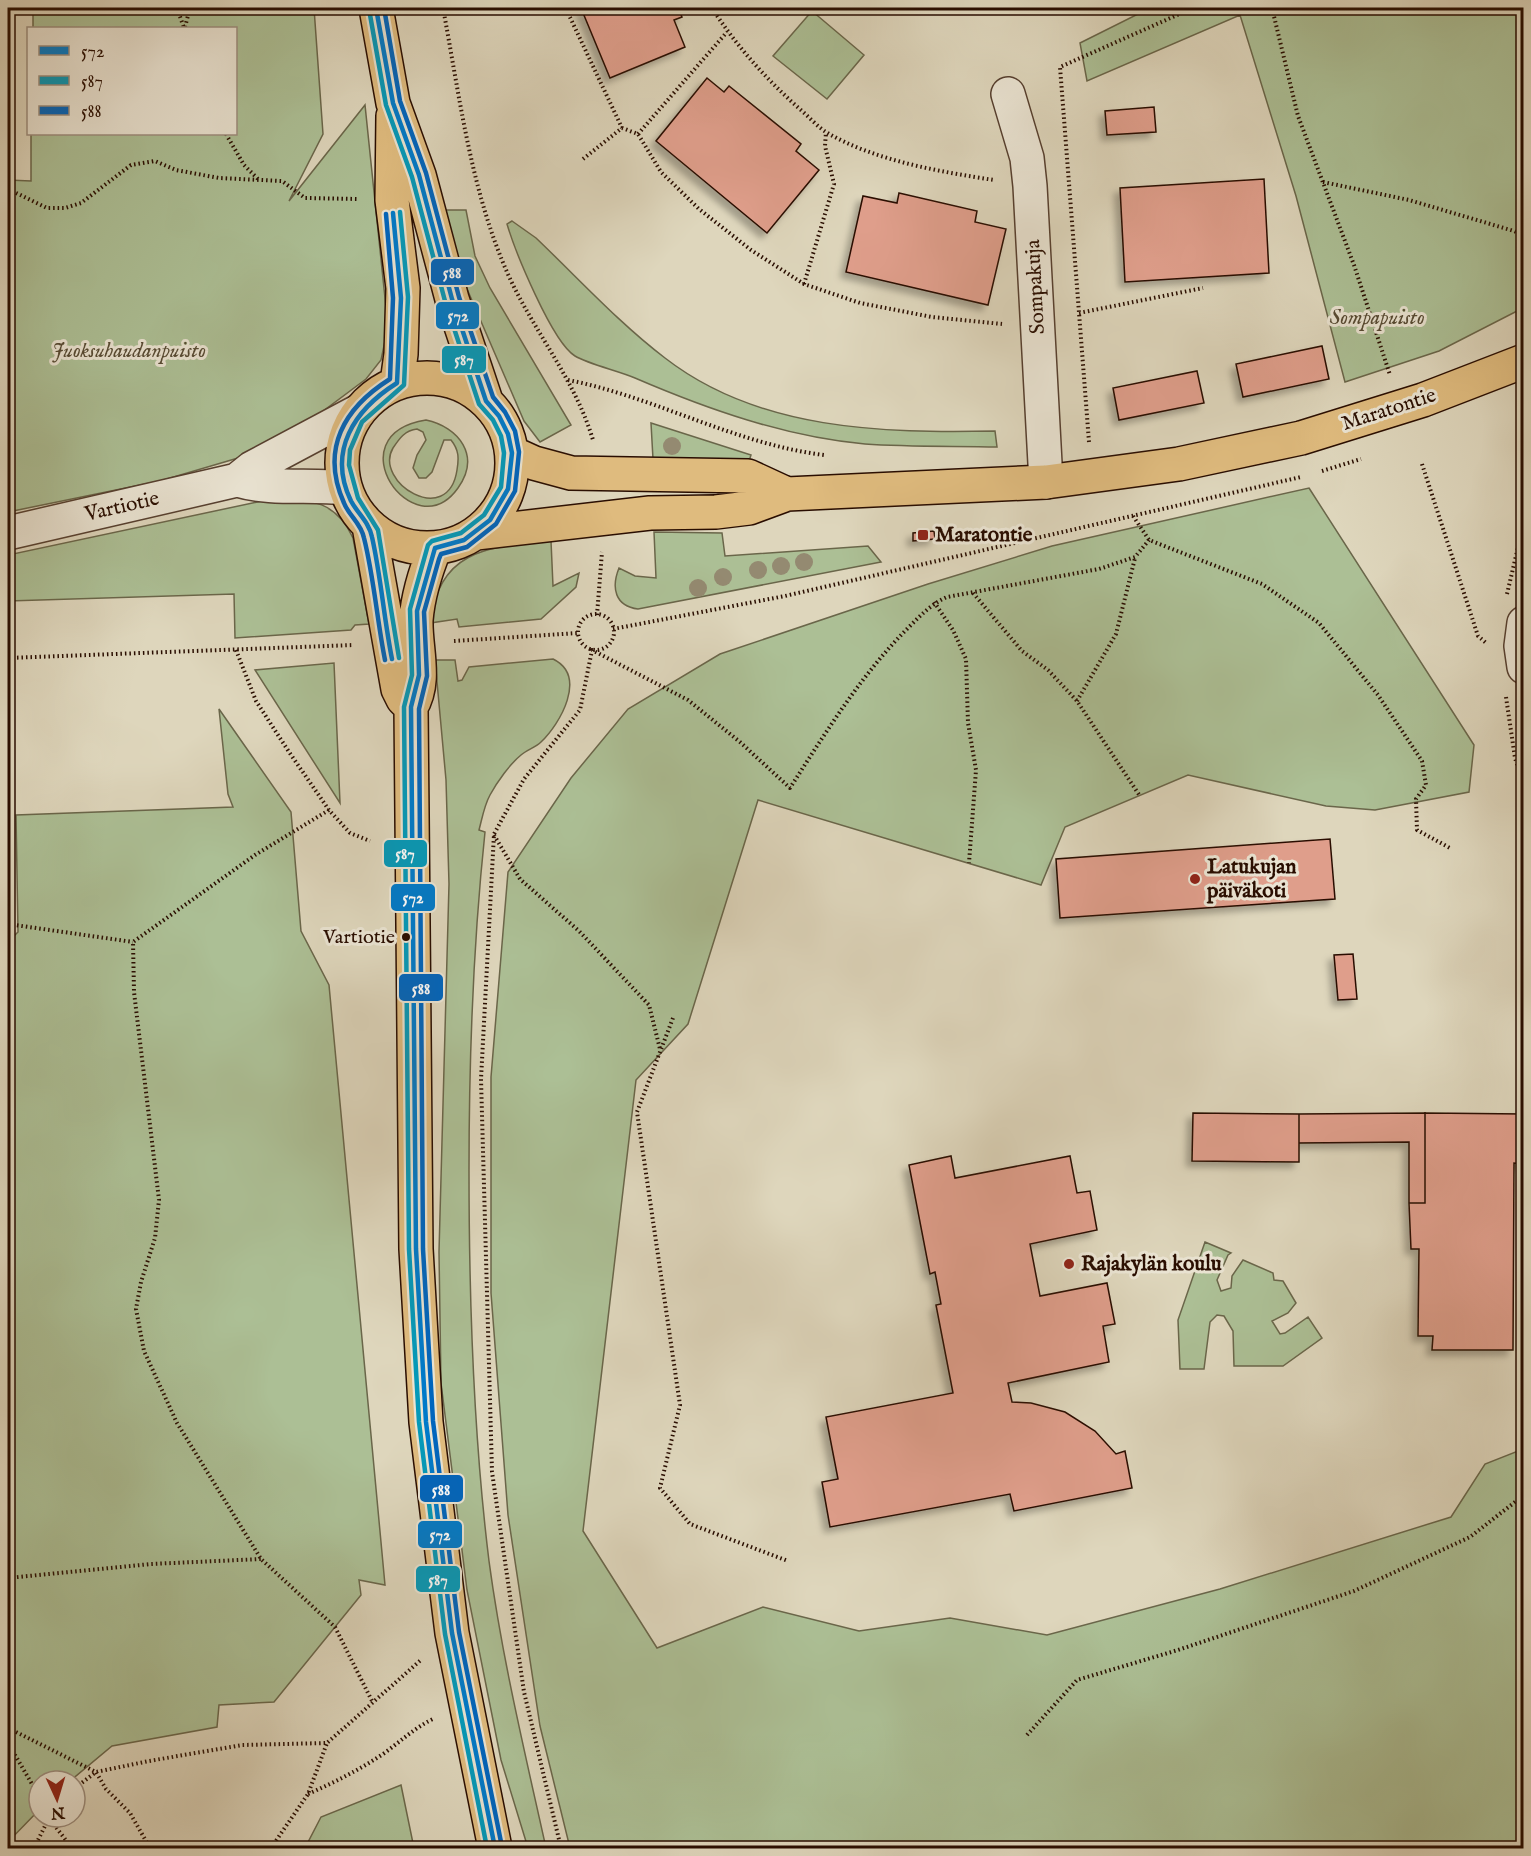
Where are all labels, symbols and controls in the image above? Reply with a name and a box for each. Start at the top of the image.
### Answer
legend [27,27,237,135]
text: 572 [81,41,104,64]
text: 587 [81,71,103,94]
text: 588 [81,101,102,124]
street label: Sompakuja [1020,238,1052,335]
line badge: 588 [430,258,475,286]
text: 588 [443,264,461,284]
line badge: 572 [435,301,480,330]
park label: Sompapuisto [1329,305,1425,332]
text: 572 [448,307,469,327]
park label: Juoksuhaudanpuisto [52,338,206,365]
line badge: 587 [441,345,487,374]
text: 587 [454,351,474,371]
street label: Maratontie [1338,382,1440,438]
street label: Vartiotie [81,485,162,529]
place label: Maratontie [935,522,1033,549]
marker: Maratontie [916,528,930,542]
line badge: 587 [383,839,428,868]
text: 587 [395,845,415,865]
place label: Latukujan päiväkoti [1206,854,1296,905]
marker: Latukujan päiväkoti [1188,872,1202,886]
line badge: 572 [390,883,436,912]
text: 572 [403,889,424,909]
place label: Vartiotie [322,925,395,950]
marker: Vartiotie [400,931,412,943]
line badge: 588 [398,973,444,1002]
text: 588 [412,980,430,1000]
place label: Rajakylän koulu [1081,1251,1222,1278]
marker: Rajakylän koulu [1062,1257,1076,1271]
line badge: 588 [419,1474,464,1503]
text: 588 [432,1481,450,1501]
line badge: 572 [417,1520,463,1549]
text: 572 [430,1526,451,1546]
line badge: 587 [415,1565,461,1593]
text: 587 [428,1571,448,1591]
north arrow [27,1769,87,1829]
text: N [50,1801,67,1822]

